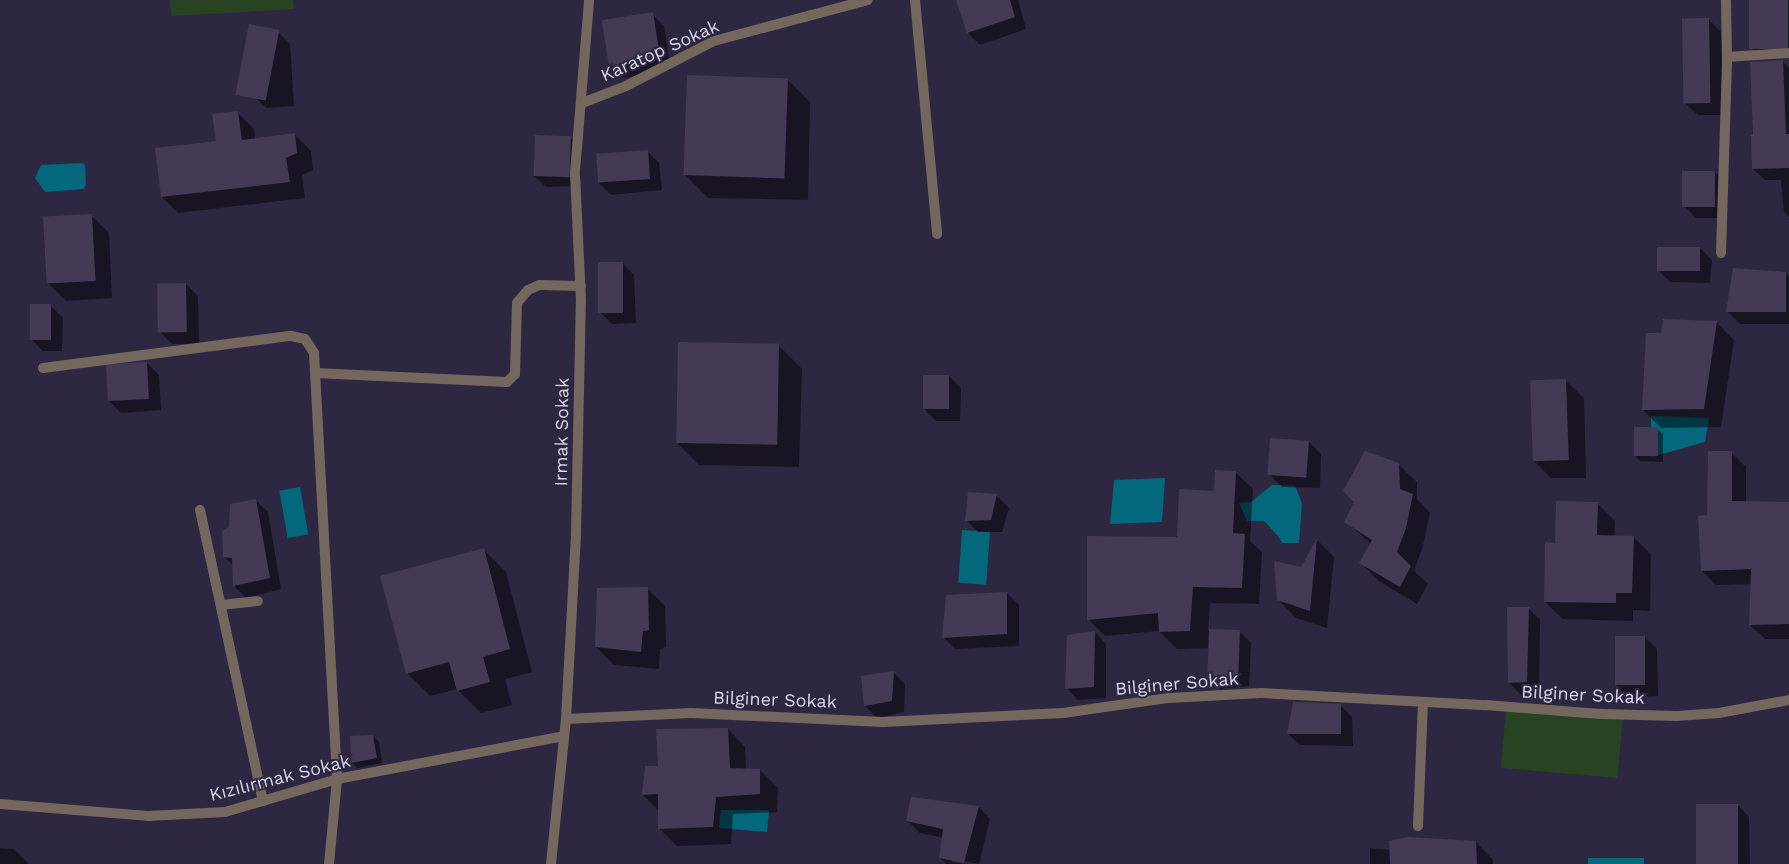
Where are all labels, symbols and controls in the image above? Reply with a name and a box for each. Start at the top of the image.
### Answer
street label: Karatop Sokak [598,15,722,87]
street label: Irmak Sokak [550,377,574,487]
street label: Bilginer Sokak [1114,668,1240,700]
street label: Bilginer Sokak [1520,681,1646,709]
street label: Bilginer Sokak [713,687,837,713]
street label: Kızılırmak Sokak [207,750,353,806]

